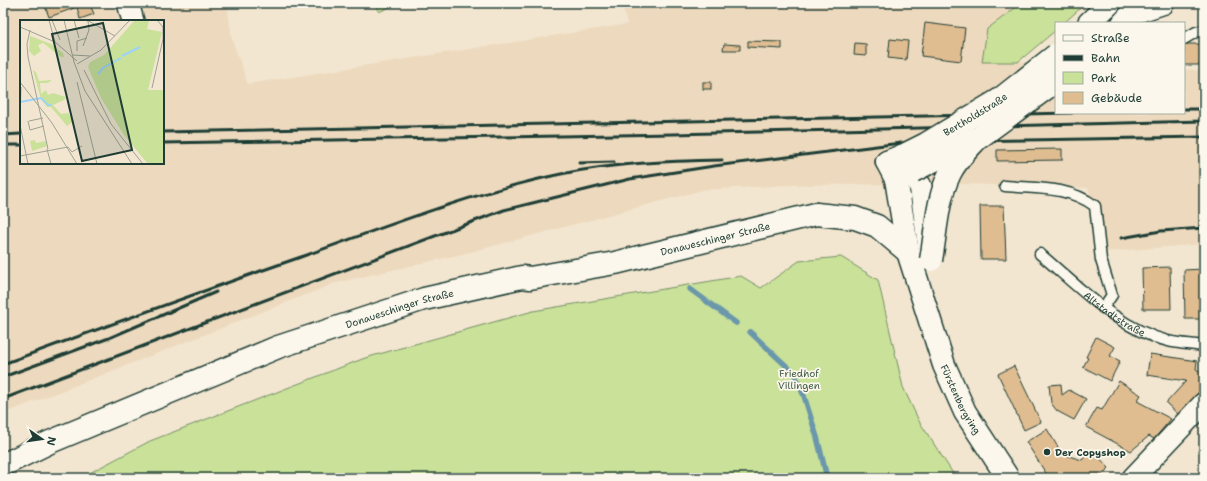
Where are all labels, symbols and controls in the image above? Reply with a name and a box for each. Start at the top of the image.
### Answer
inset map [20,20,164,164]
legend [1055,22,1185,114]
text: Straße [1091,30,1130,46]
text: Bahn [1091,50,1120,66]
text: Park [1091,70,1117,86]
street label: Bertholdstraße [941,90,1010,139]
text: Gebäude [1091,90,1142,106]
street label: Donaueschinger Straße [659,219,772,259]
street label: Donaueschinger Straße [344,286,455,331]
street label: Altstadtstraße [1081,289,1148,340]
street label: Fürstenbergring [938,362,984,437]
park label: Friedhof Villingen [778,367,820,392]
north arrow [22,419,62,459]
text: N [43,435,60,447]
place label: Der Copyshop [1055,446,1126,459]
marker: Der Copyshop [1042,447,1052,457]

